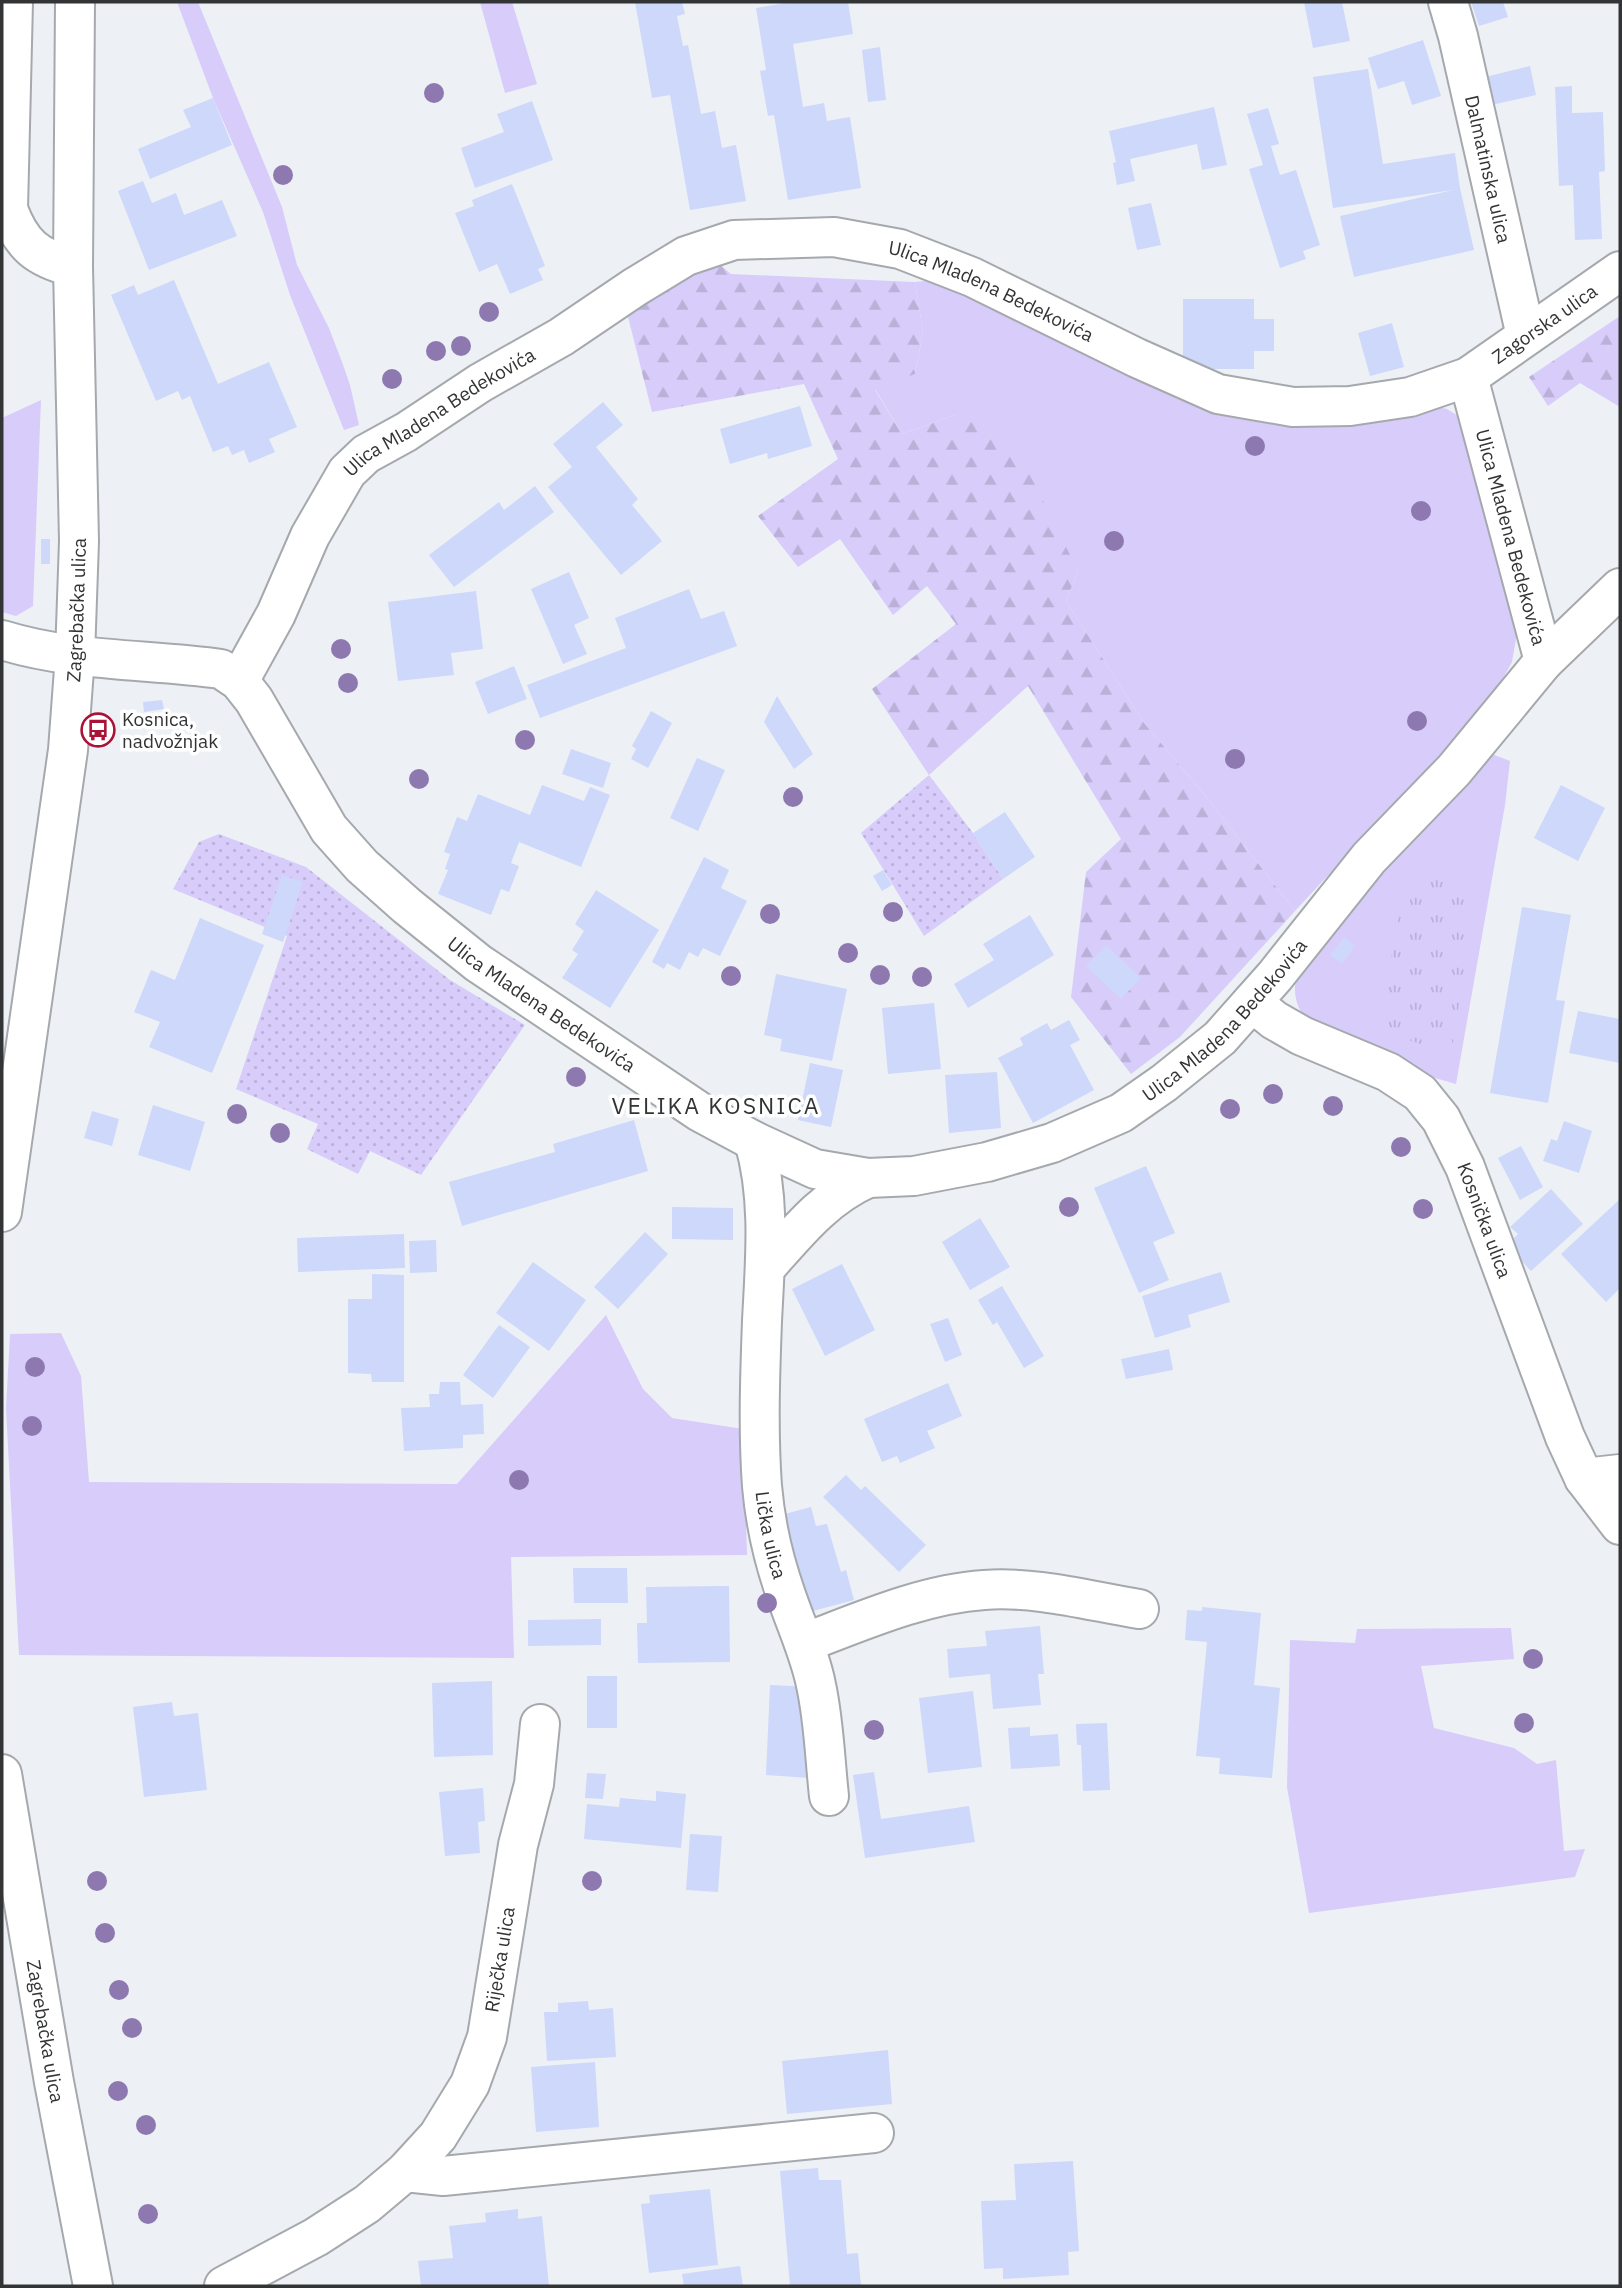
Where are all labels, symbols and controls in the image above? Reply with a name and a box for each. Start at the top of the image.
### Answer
street label: Dalmatinska ulica [1460,93,1517,246]
street label: Ulica Mladena Bedekovića [887,235,1098,347]
street label: Zagorska ulica [1487,279,1602,369]
street label: Ulica Mladena Bedekovića [338,342,539,481]
street label: Ulica Mladena Bedekovića [1471,426,1551,648]
street label: Zagrebačka ulica [61,537,91,683]
place label: Kosnica, nadvožnjak [122,707,218,753]
bus stop icon: Kosnica, nadvožnjak [79,711,117,749]
street label: Ulica Mladena Bedekovića [443,931,640,1077]
street label: Ulica Mladena Bedekovića [1137,934,1312,1107]
district label: VELIKA KOSNICA [611,1090,821,1120]
street label: Kosnička ulica [1452,1159,1517,1281]
street label: Lička ulica [751,1490,792,1582]
street label: Riječka ulica [479,1905,520,2014]
street label: Zagrebačka ulica [22,1958,70,2105]

